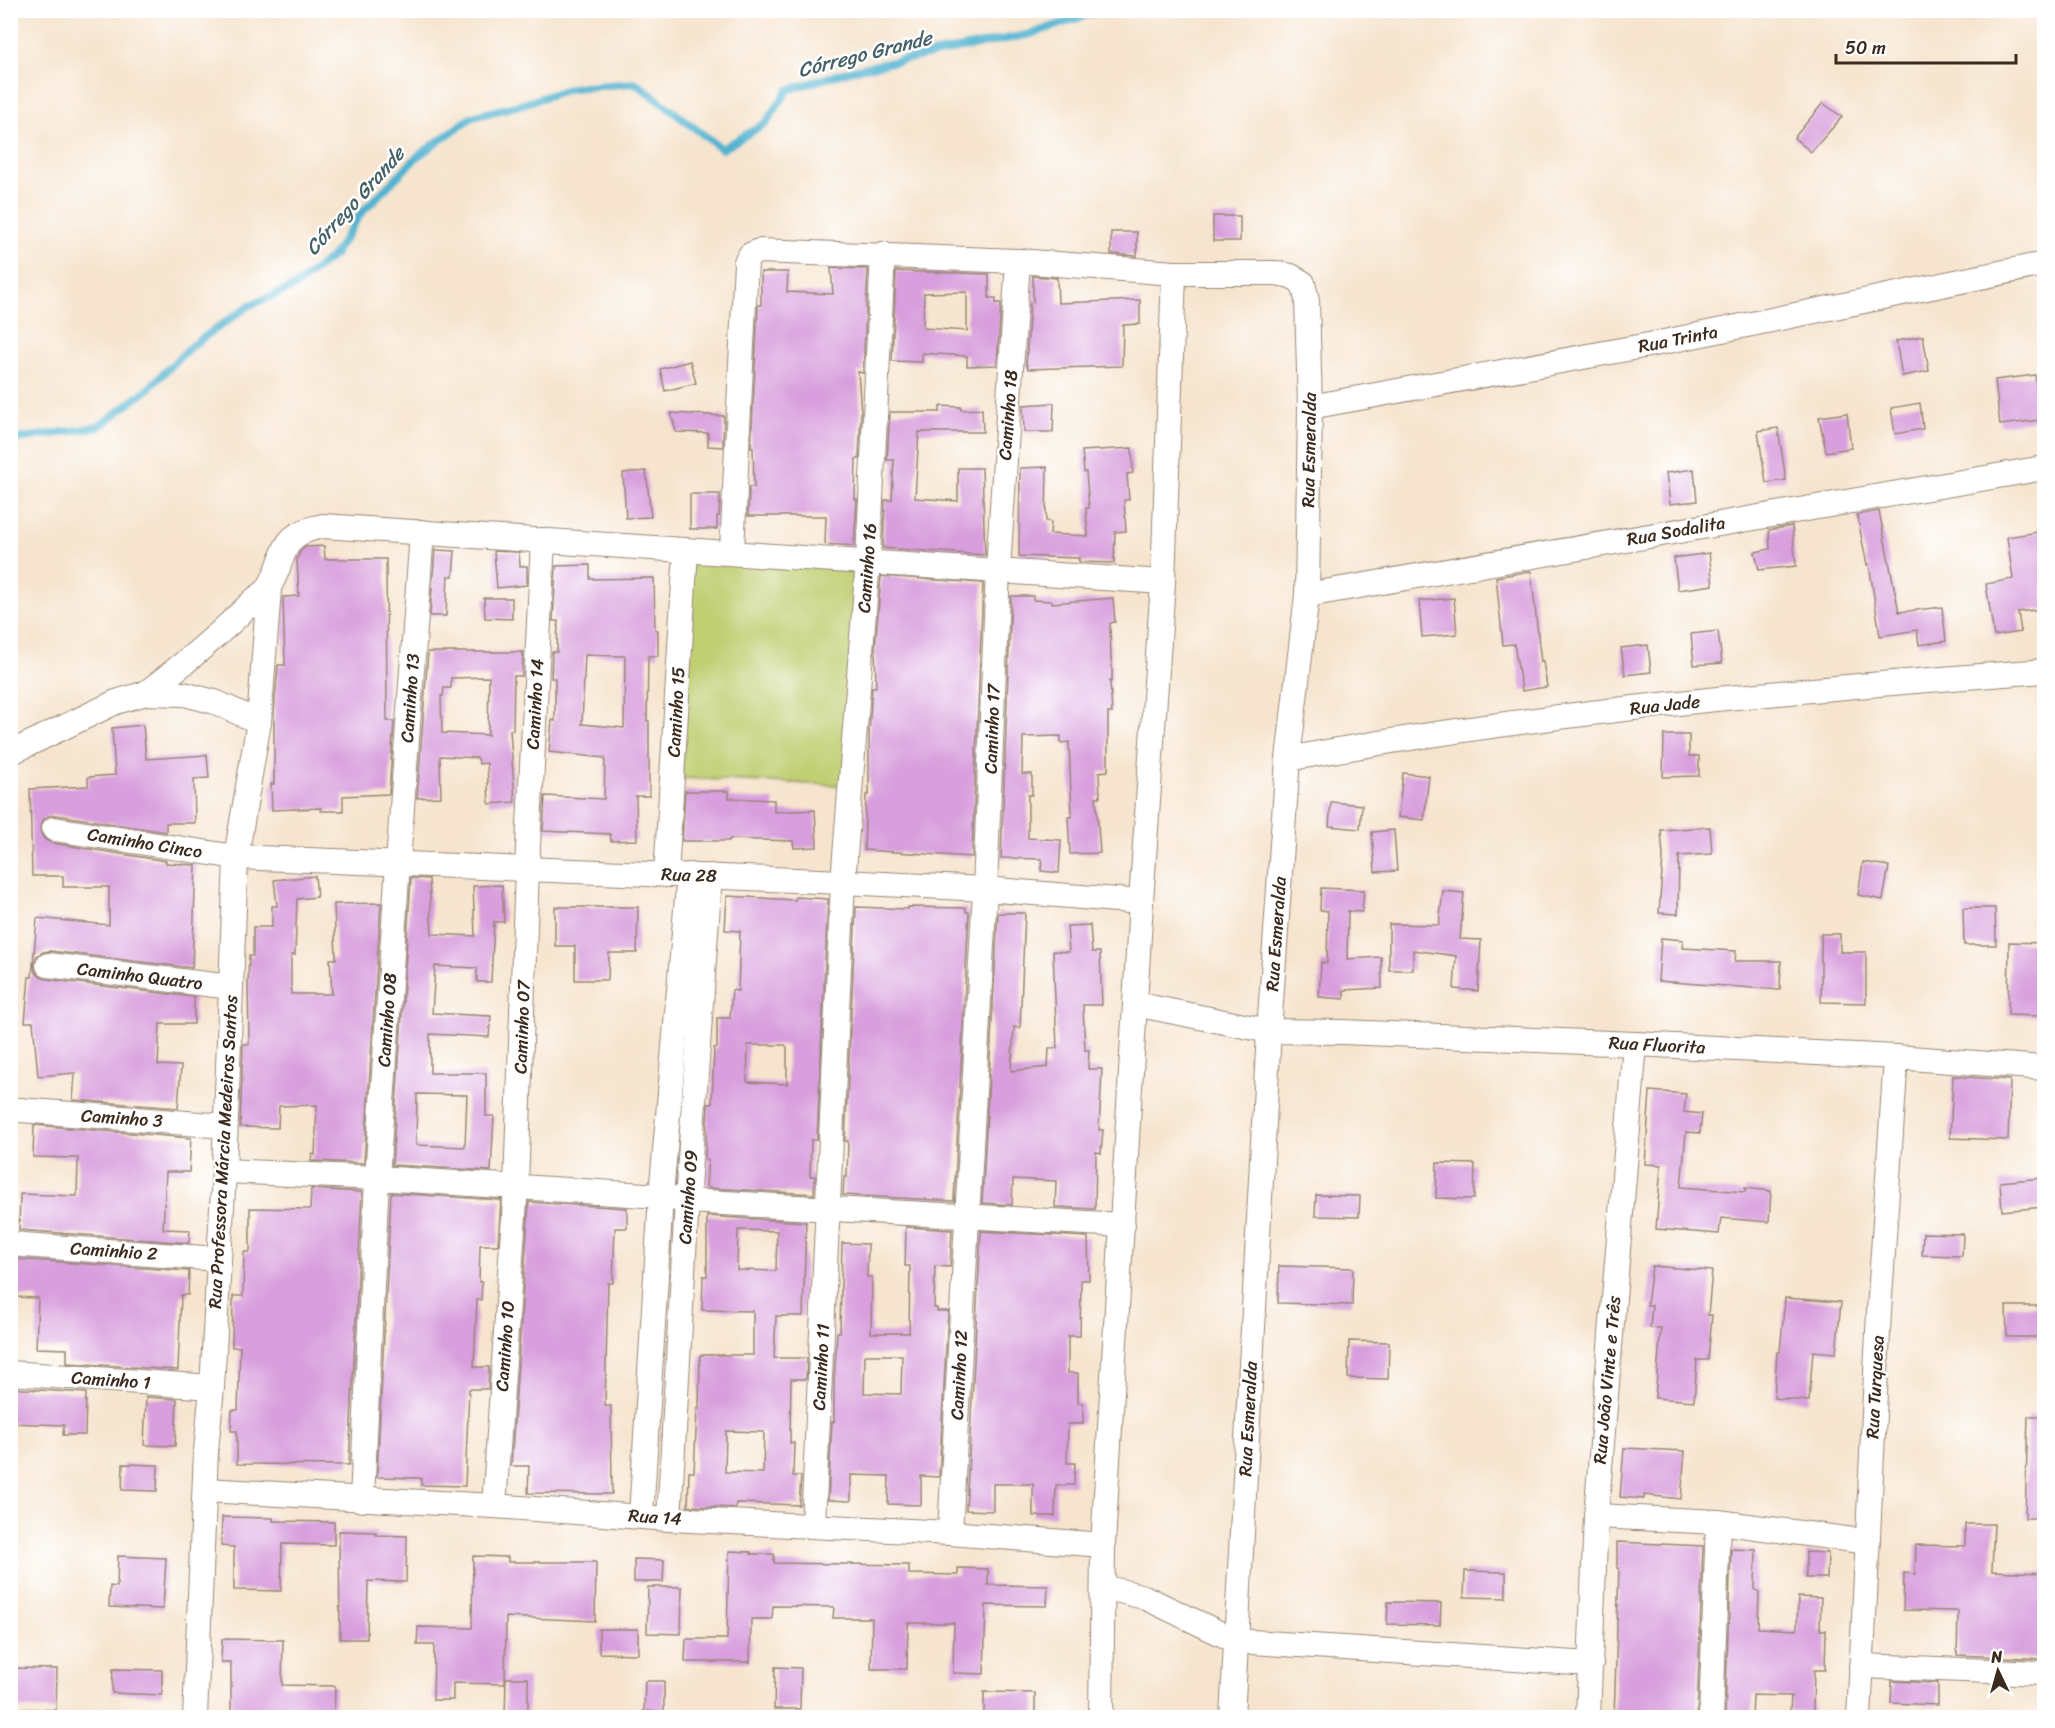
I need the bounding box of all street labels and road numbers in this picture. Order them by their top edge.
street label: Rua Trinta [1635,316,1721,362]
street label: Caminho 18 [989,369,1027,461]
street label: Rua Esmeralda [1292,391,1326,508]
street label: Rua Sodalita [1624,507,1728,555]
street label: Caminho 16 [848,522,886,614]
street label: Caminho 13 [391,652,429,744]
street label: Caminho 14 [517,658,553,750]
street label: Caminho 15 [658,666,694,758]
street label: Caminho 17 [974,682,1010,774]
street label: Rua Jade [1628,685,1702,725]
street label: Caminho Cinco [85,818,205,868]
street label: Rua 28 [661,858,717,892]
street label: Rua Esmeralda [1256,875,1296,993]
street label: Caminho Quatro [75,952,205,1000]
street label: Caminho 08 [368,972,406,1068]
street label: Caminho 07 [504,978,540,1074]
street label: Rua Professora Márcia Medeiros Santos [199,994,247,1310]
street label: Rua Fluorita [1608,1026,1706,1064]
street label: Caminho 3 [80,1099,164,1137]
street label: Caminho 09 [669,1149,707,1245]
street label: Caminhio 2 [69,1232,159,1270]
street label: Rua João Vinte e Três [1584,1294,1630,1466]
street label: Caminho 10 [486,1300,524,1392]
street label: Caminho 11 [803,1322,839,1411]
street label: Caminho 12 [941,1329,977,1421]
street label: Rua Turquesa [1856,1335,1894,1439]
street label: Rua Esmeralda [1229,1360,1267,1477]
street label: Caminho 1 [70,1361,152,1399]
street label: Rua 14 [627,1499,683,1535]

